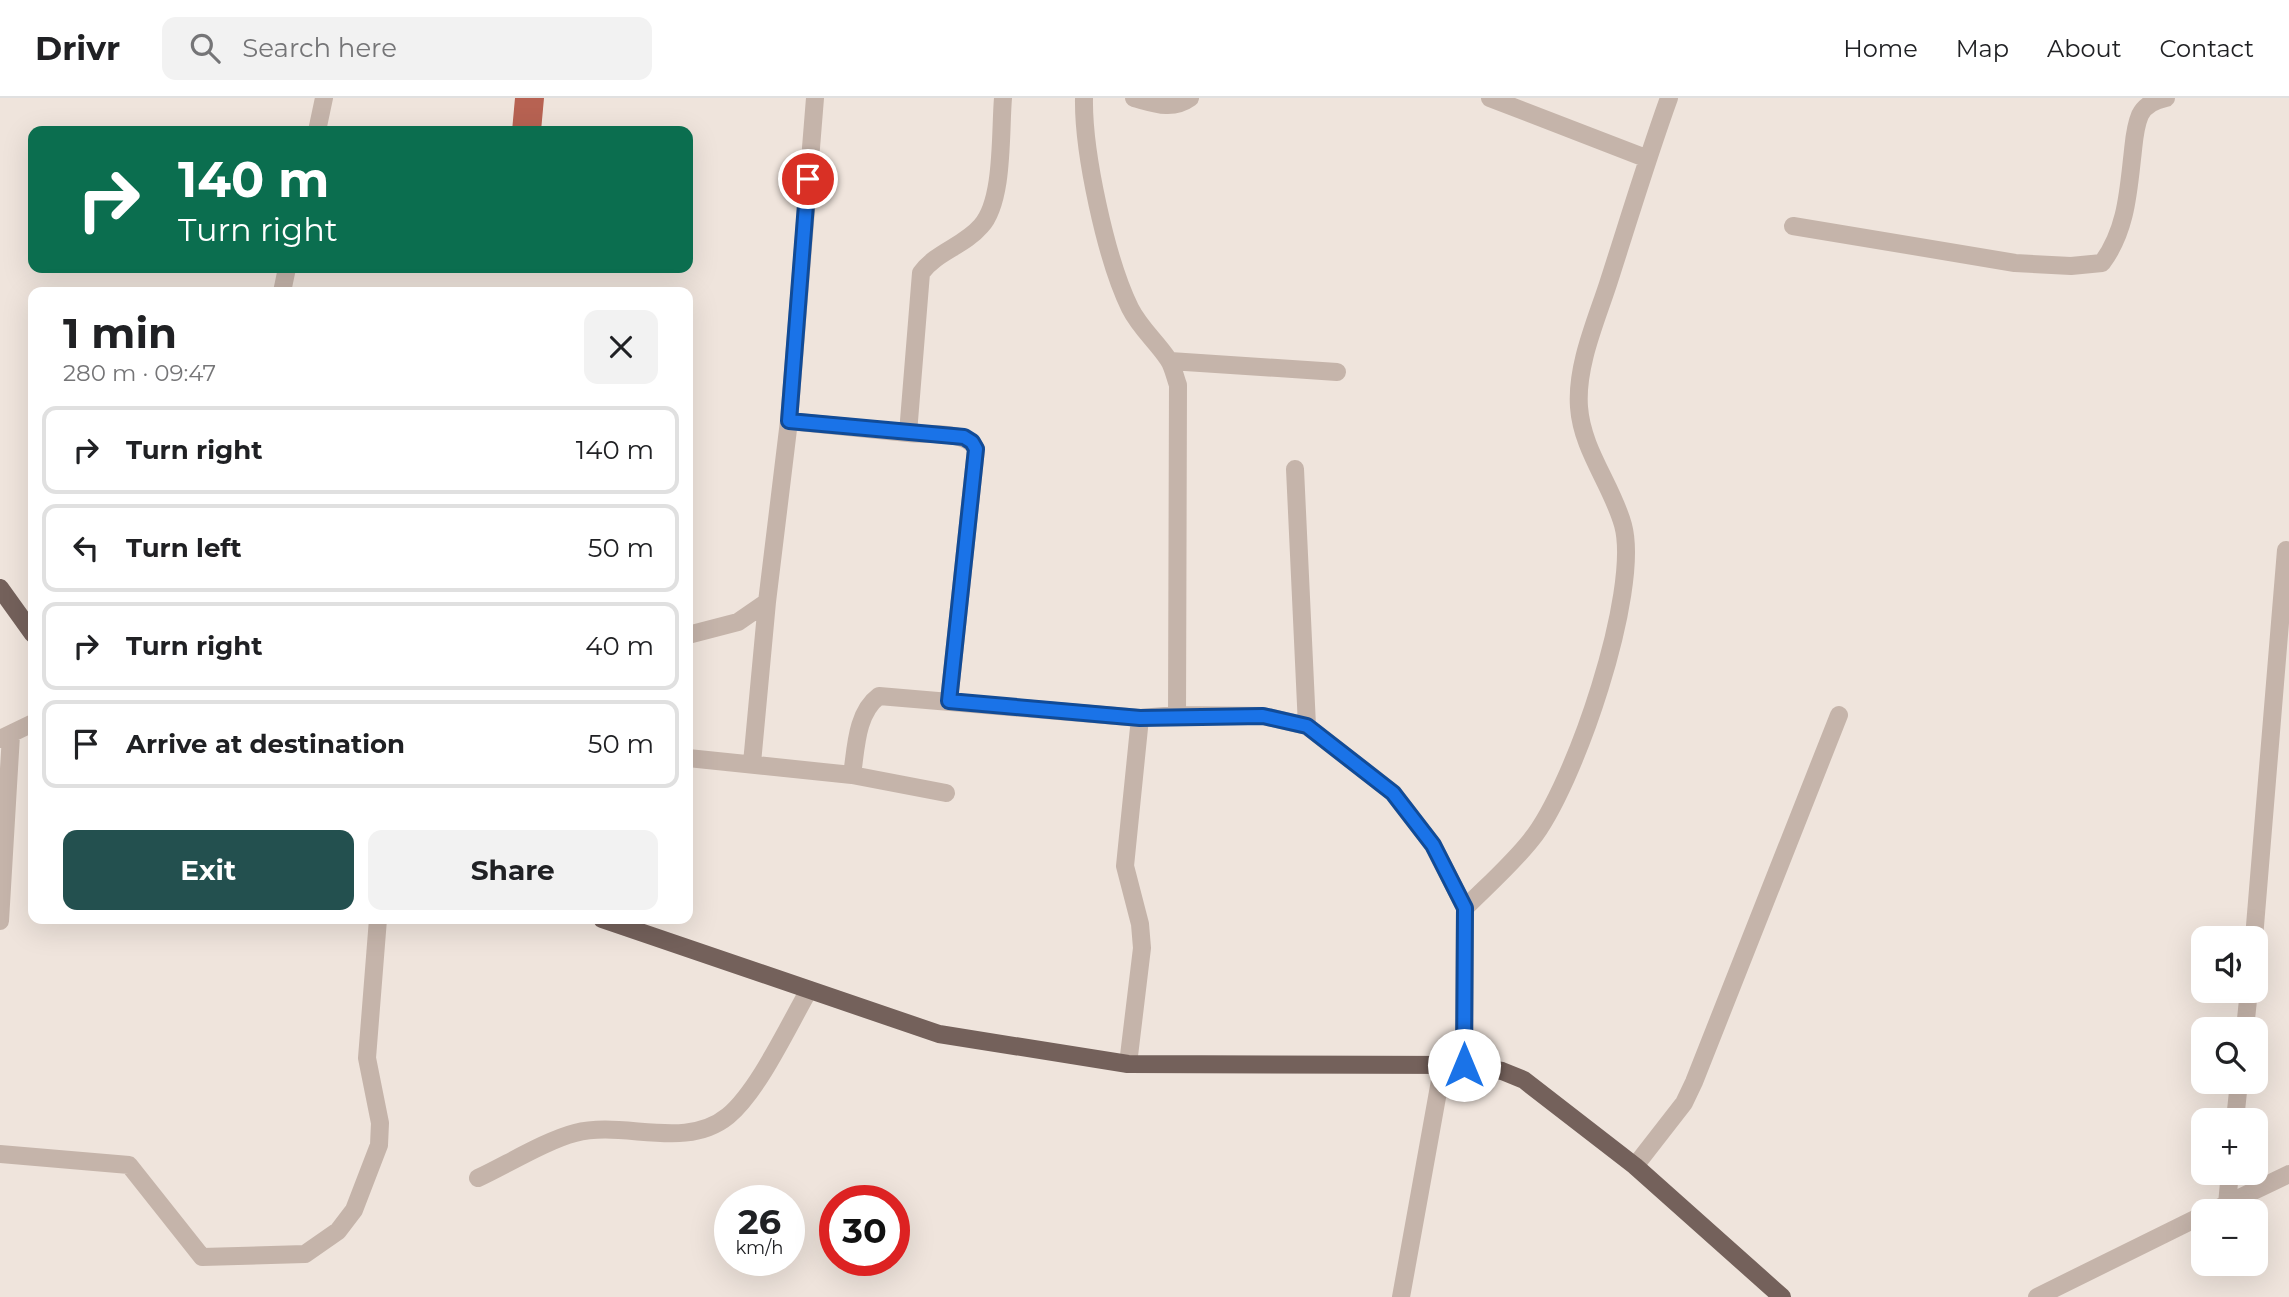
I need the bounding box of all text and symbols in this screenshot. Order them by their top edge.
search box [162,17,652,80]
text: Drivr [35,28,120,68]
icon: search [186,29,224,67]
text: Search here [242,32,397,64]
text: Home [1843,34,1918,63]
text: Map [1956,34,2009,63]
text: About [2047,34,2121,63]
text: Contact [2159,34,2254,63]
pin [778,149,838,209]
text: 140 m [178,150,330,209]
icon: right [63,154,154,245]
icon: arrive [789,160,827,198]
text: Turn right [178,210,338,249]
text: 1 min [63,307,177,359]
button: close [584,310,658,384]
text: 280 m · 09:47 [63,359,216,387]
icon: right [67,431,105,469]
text: Turn right [126,434,262,466]
text: 140 m [576,434,654,466]
icon: left [67,529,105,567]
text: Turn left [126,532,242,564]
text: 50 m [588,532,654,564]
icon: right [67,627,105,665]
text: Turn right [126,630,262,662]
text: 40 m [585,630,654,662]
icon: arrive [67,725,105,763]
text: Arrive at destination [126,728,405,760]
text: 50 m [588,728,654,760]
button: Exit [63,830,354,910]
button: Share [368,830,658,910]
map controls [2191,926,2268,1276]
button: sound [2191,926,2268,1003]
button: search [2191,1017,2268,1094]
position arrow [1427,1028,1501,1102]
button: + [2191,1108,2268,1185]
speed limit sign: 30 [819,1185,910,1276]
button: − [2191,1199,2268,1276]
text: 26 [738,1200,781,1243]
text: km/h [735,1237,784,1259]

